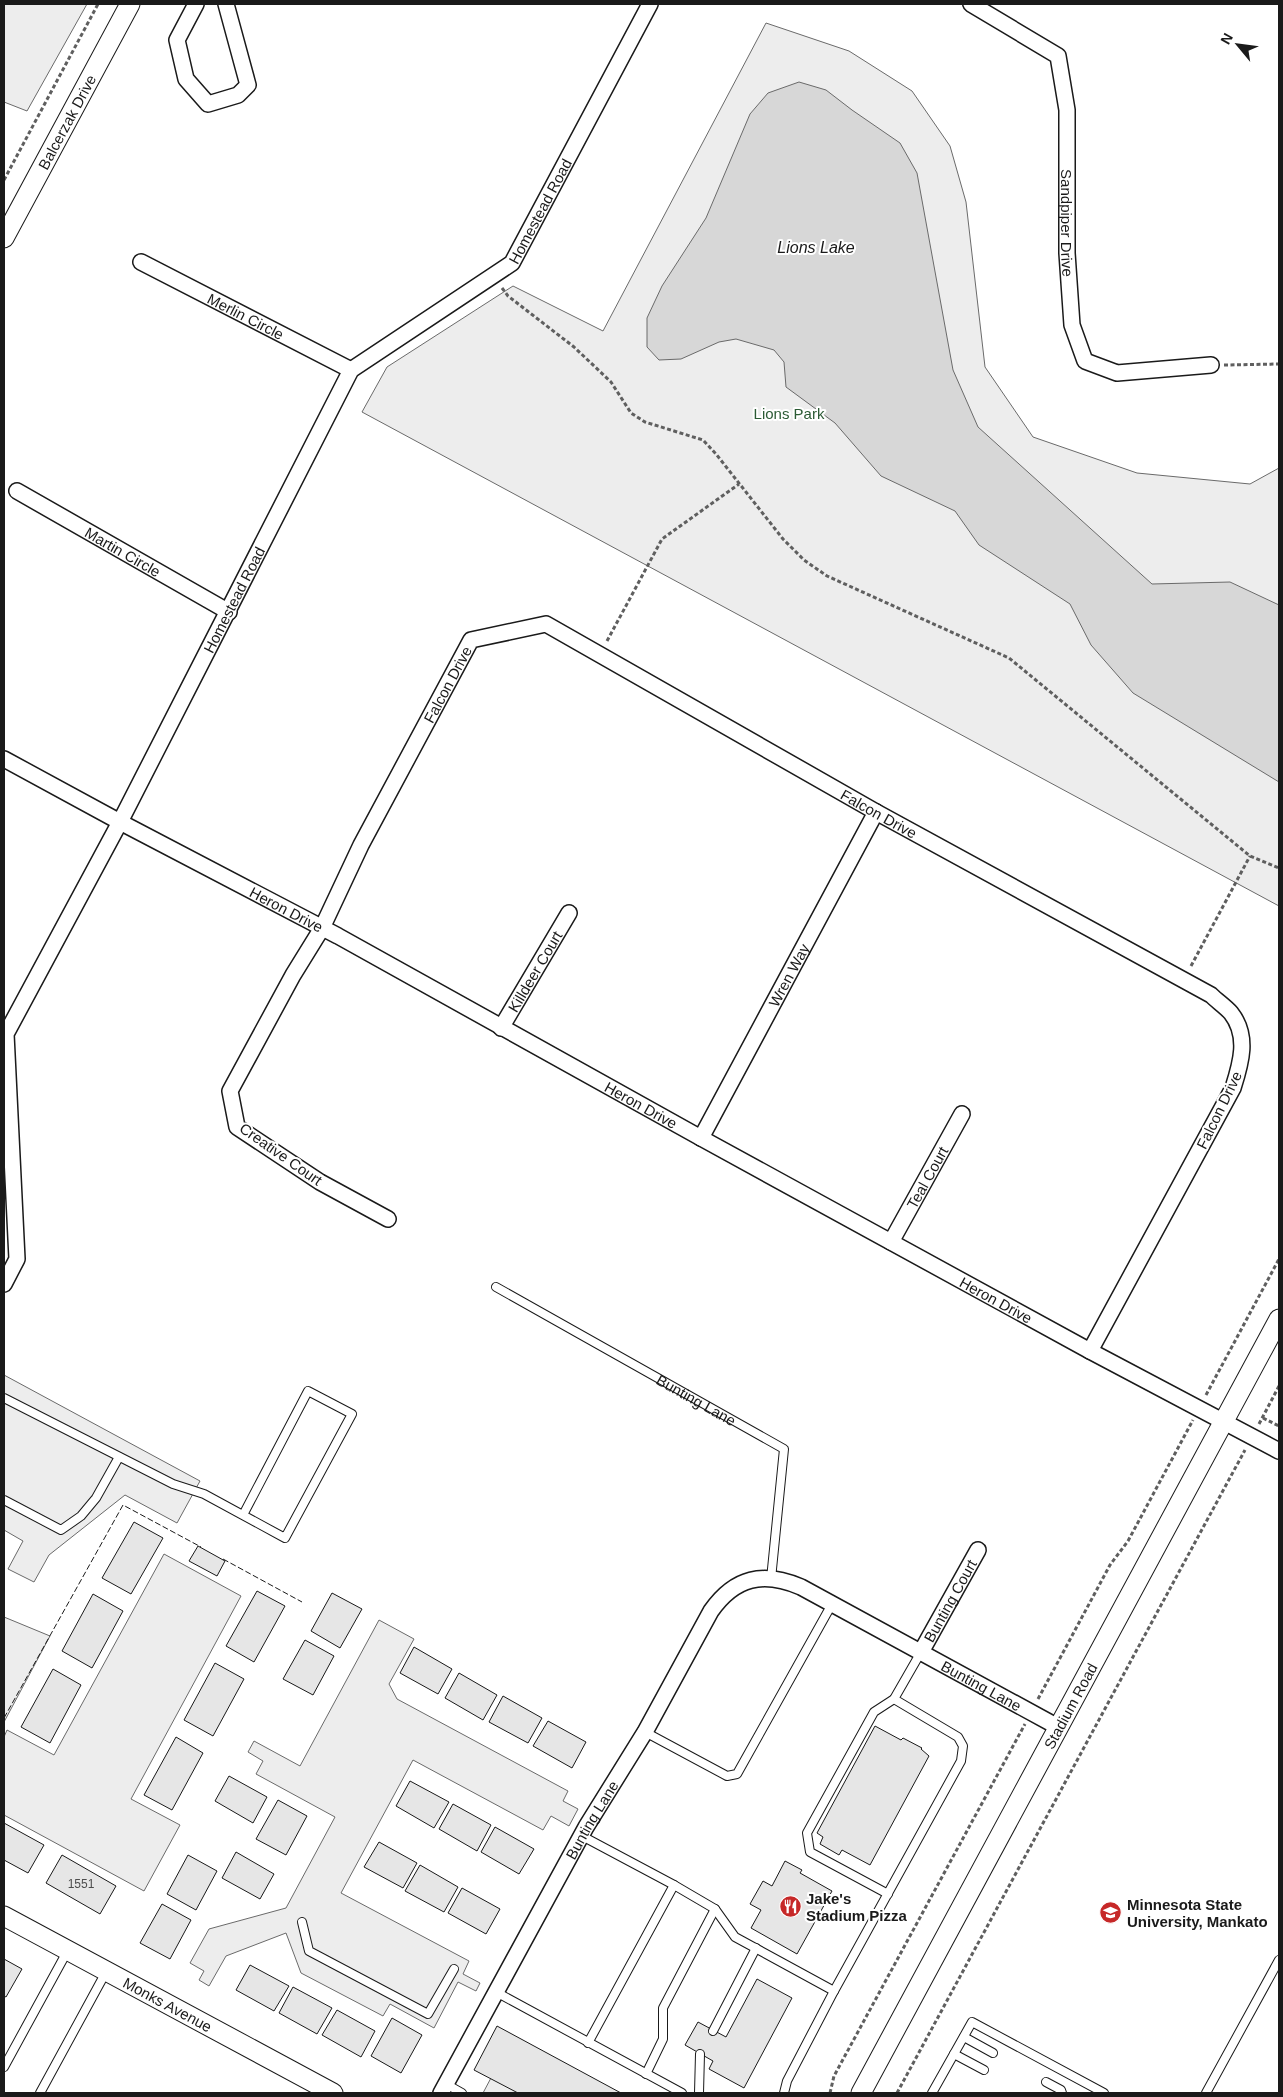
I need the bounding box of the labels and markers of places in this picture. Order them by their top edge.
place label: Jake's Stadium Pizza [806,1890,908,1924]
restaurant icon: Jake's Stadium Pizza [778,1895,802,1919]
place label: Minnesota State University, Mankato [1127,1896,1268,1930]
school or university icon: Minnesota State University, Mankato [1099,1901,1123,1925]

